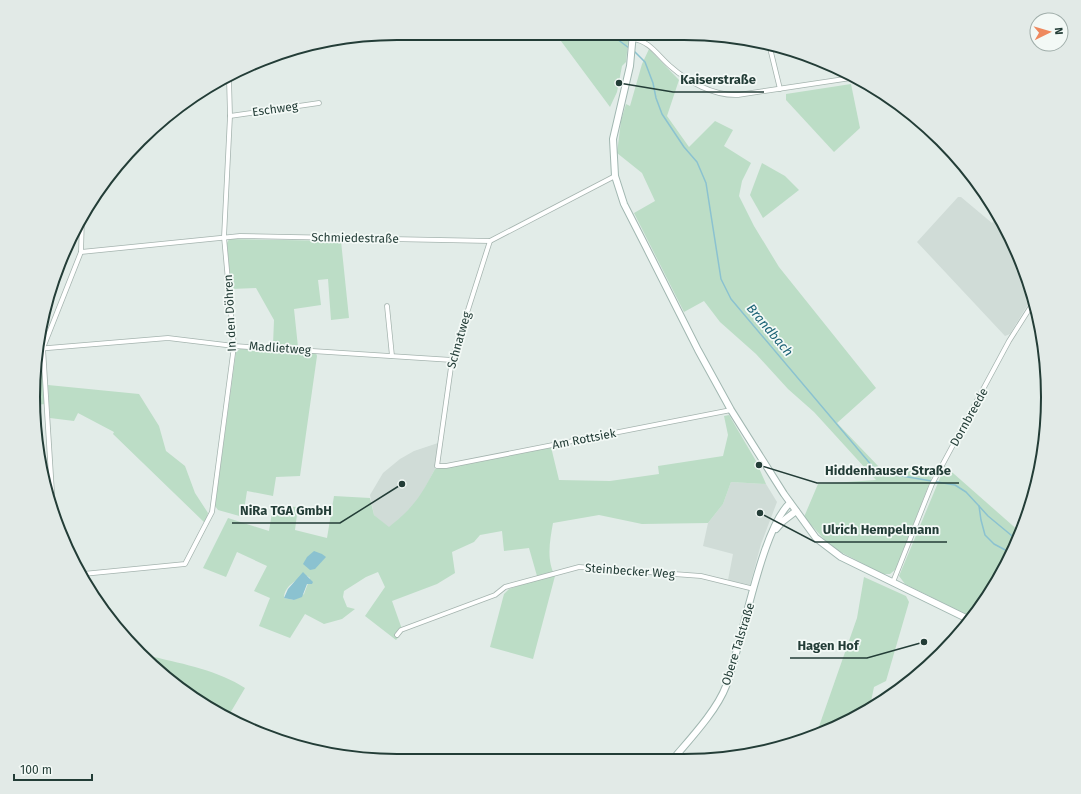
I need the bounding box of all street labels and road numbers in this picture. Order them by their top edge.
street label: Eschweg [251,99,300,119]
street label: Schmiedestraße [311,230,399,246]
street label: In den Döhren [221,274,239,352]
street label: Schnatweg [444,309,474,370]
street label: Madlietweg [248,339,312,357]
street label: Dornbreede [947,385,991,449]
street label: Am Rottsiek [551,426,618,452]
street label: Steinbecker Weg [585,561,676,581]
street label: Obere Talstraße [719,601,757,687]

